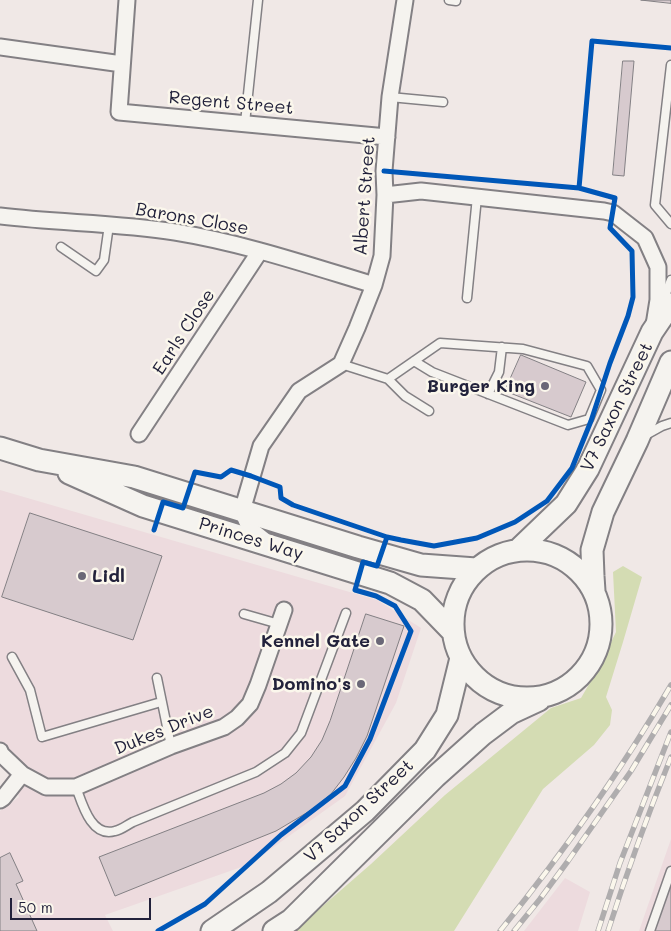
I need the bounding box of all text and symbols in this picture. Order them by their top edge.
street label: Regent Street [168,87,294,119]
street label: Albert Street [350,136,380,256]
street label: Barons Close [134,198,250,240]
street label: Earls Close [148,285,220,379]
street label: V7 Saxon Street [576,339,658,475]
place label: Burger King [427,375,535,397]
marker: Burger King [539,380,551,392]
street label: Princes Way [196,513,306,565]
place label: Lidl [92,565,125,587]
marker: Lidl [76,570,88,582]
place label: Kennel Gate [261,630,370,652]
marker: Kennel Gate [374,635,386,647]
place label: Domino's [272,673,351,695]
marker: Domino's [355,678,367,690]
street label: Dukes Drive [111,700,217,760]
street label: V7 Saxon Street [300,755,418,867]
scale bar [12,888,154,920]
text: 50 m [18,897,53,917]

